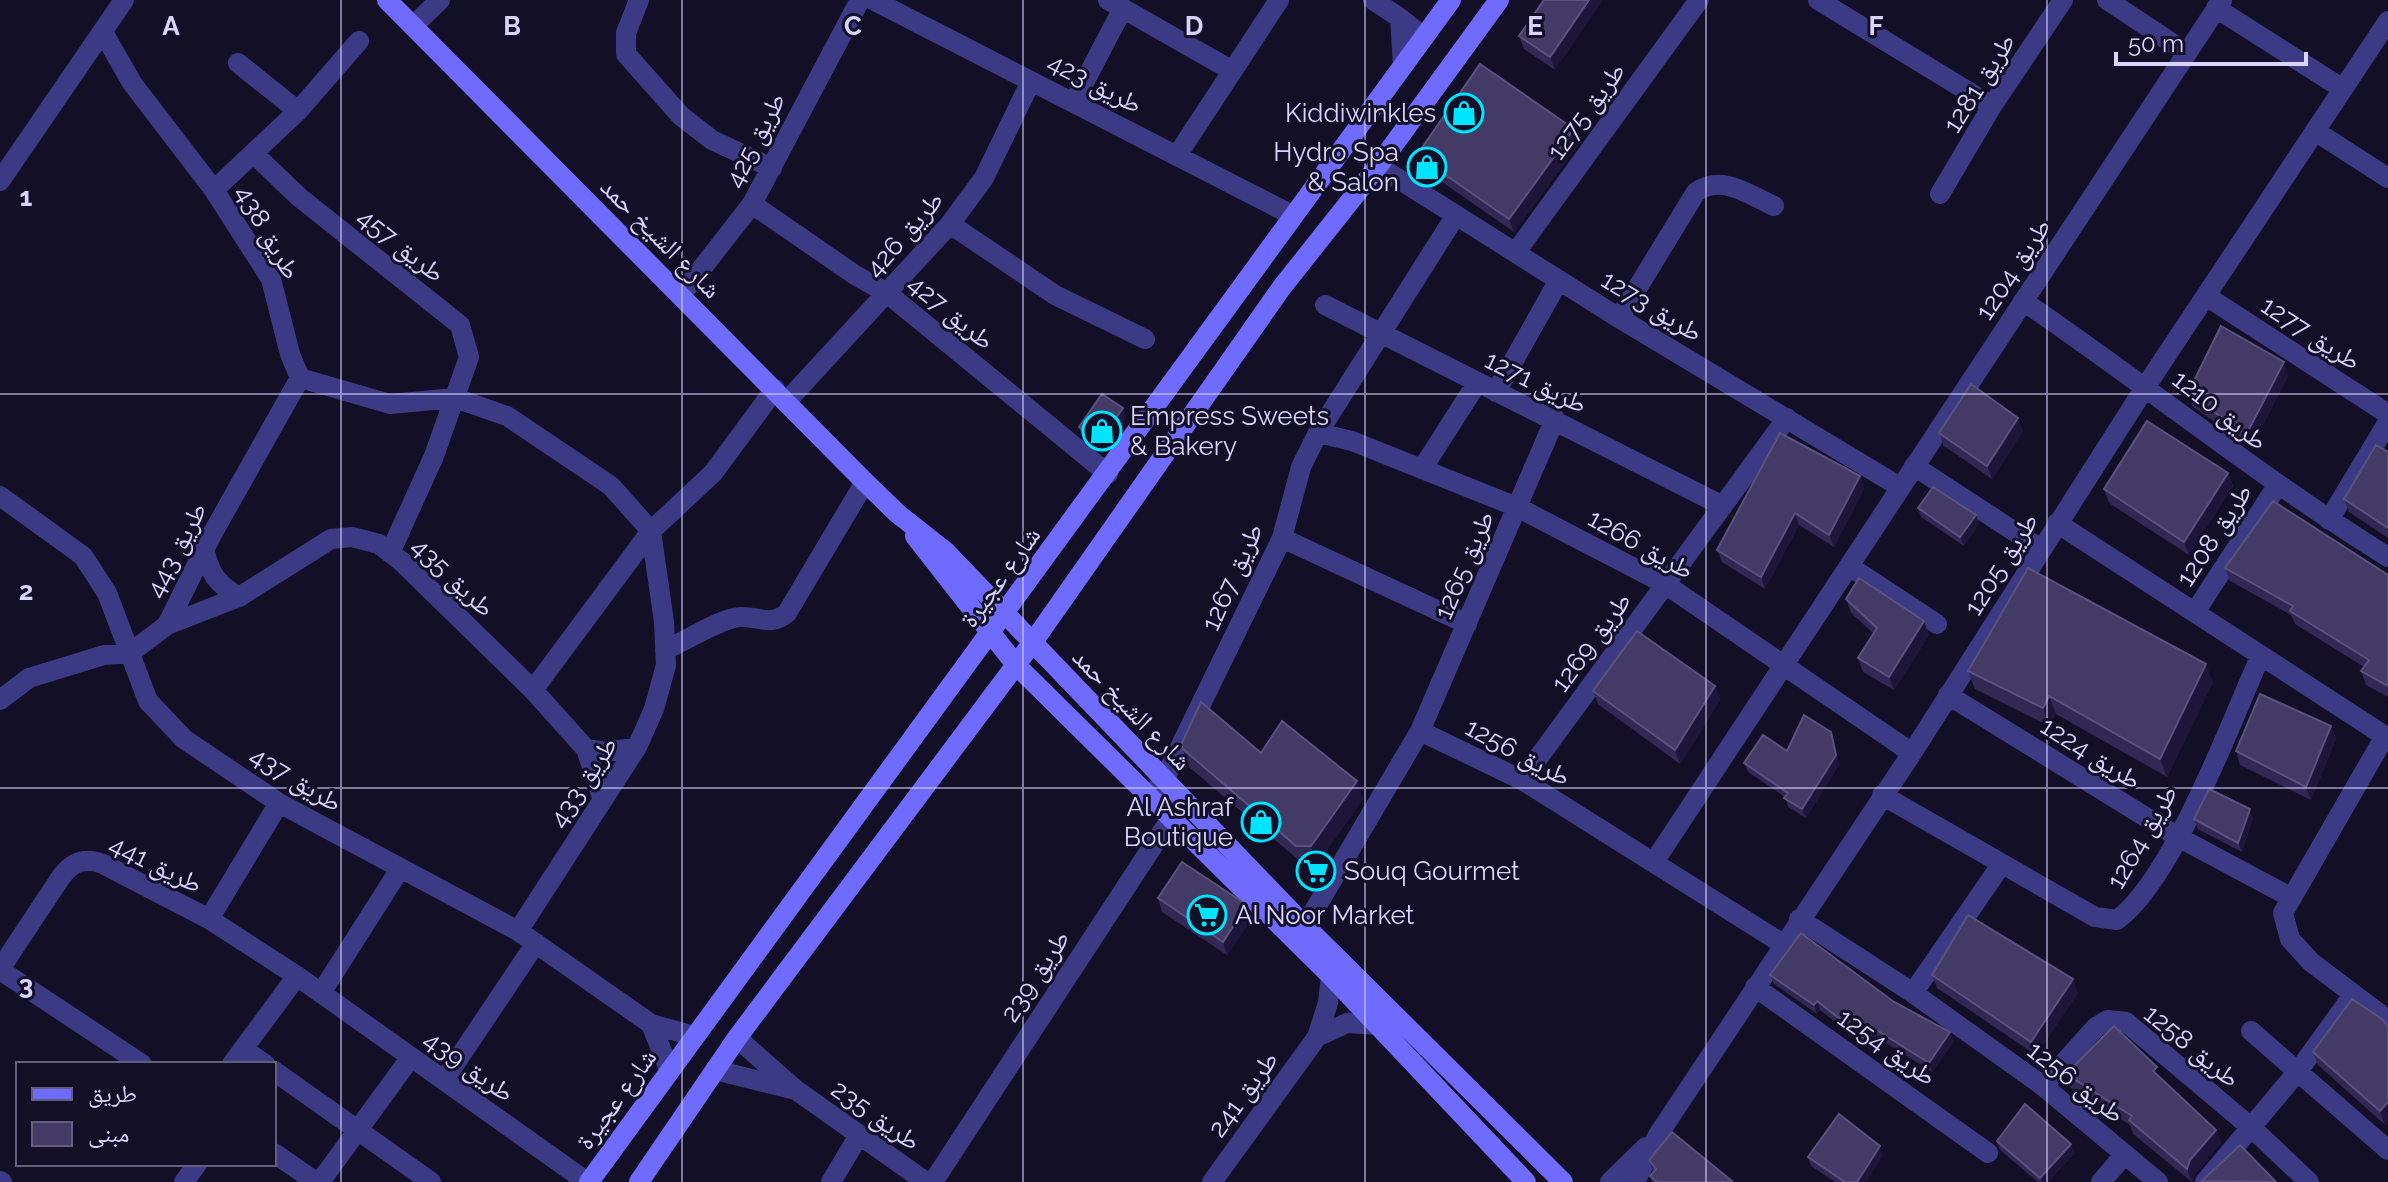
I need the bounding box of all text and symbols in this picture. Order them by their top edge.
text: A [162,11,180,41]
text: B [503,11,521,41]
text: C [844,11,862,41]
text: D [1185,11,1203,41]
text: E [1527,11,1543,41]
text: F [1869,11,1884,41]
scale bar [2116,16,2306,66]
street label: طريق 1281 [1937,28,2022,139]
text: 50 m [2128,29,2184,58]
street label: طريق 423 [1042,47,1147,120]
street label: طريق 1275 [1541,57,1632,166]
street label: طريق 425 [719,88,792,193]
shop icon: Kiddiwinkles [1443,92,1485,134]
place label: Kiddiwinkles [1285,98,1436,128]
place label: Hydro Spa & Salon [1273,137,1399,197]
shop icon: Hydro Spa & Salon [1406,146,1448,188]
street label: شارع الشيخ حمد [593,172,727,306]
street label: طريق 438 [228,180,307,285]
text: 1 [20,182,33,212]
street label: طريق 426 [859,185,950,283]
street label: طريق 457 [351,202,450,289]
street label: طريق 1204 [1969,213,2058,326]
street label: طريق 1273 [1596,264,1708,349]
street label: طريق 427 [901,268,1000,356]
street label: طريق 1277 [2255,290,2366,377]
street label: طريق 1271 [1480,344,1592,420]
street label: طريق 1210 [2166,364,2273,457]
place label: Empress Sweets & Bakery [1130,401,1329,461]
shop icon: Empress Sweets & Bakery [1081,410,1123,452]
street label: طريق 1208 [2170,478,2259,592]
street label: طريق 443 [139,498,213,603]
street label: طريق 1266 [1583,503,1699,586]
street label: طريق 1265 [1428,506,1501,624]
street label: طريق 1205 [1958,507,2045,621]
street label: طريق 1267 [1195,519,1270,636]
street label: شارع عجيرة [953,521,1047,634]
street label: طريق 435 [405,531,501,624]
text: 2 [19,576,33,606]
street label: طريق 1269 [1545,586,1638,698]
street label: شارع الشيخ حمد [1065,642,1198,778]
street label: طريق 1224 [2035,711,2147,796]
street label: طريق 1256 [1460,712,1576,793]
street label: طريق 433 [543,731,624,833]
street label: طريق 437 [244,740,347,819]
street label: طريق 1264 [2100,780,2184,895]
place label: Al Ashraf Boutique [1124,792,1234,852]
shop icon: Al Ashraf Boutique [1240,801,1282,843]
street label: طريق 441 [104,829,207,900]
supermarket icon: Souq Gourmet [1295,850,1337,892]
place label: Souq Gourmet [1344,856,1520,886]
supermarket icon: Al Noor Market [1186,894,1228,936]
place label: Al Noor Market [1235,900,1415,930]
street label: طريق 239 [994,925,1076,1028]
text: 3 [19,970,33,1000]
street label: طريق 1258 [2138,998,2246,1094]
street label: طريق 1254 [1832,1002,1942,1093]
street label: طريق 439 [418,1024,520,1109]
street label: طريق 1256 [2021,1035,2130,1130]
street label: شارع عجيرة [569,1043,663,1156]
street label: طريق 241 [1202,1045,1285,1143]
legend [16,1062,276,1166]
street label: طريق 235 [825,1074,926,1157]
text: طريق [88,1079,137,1108]
text: مبنى [88,1119,129,1148]

